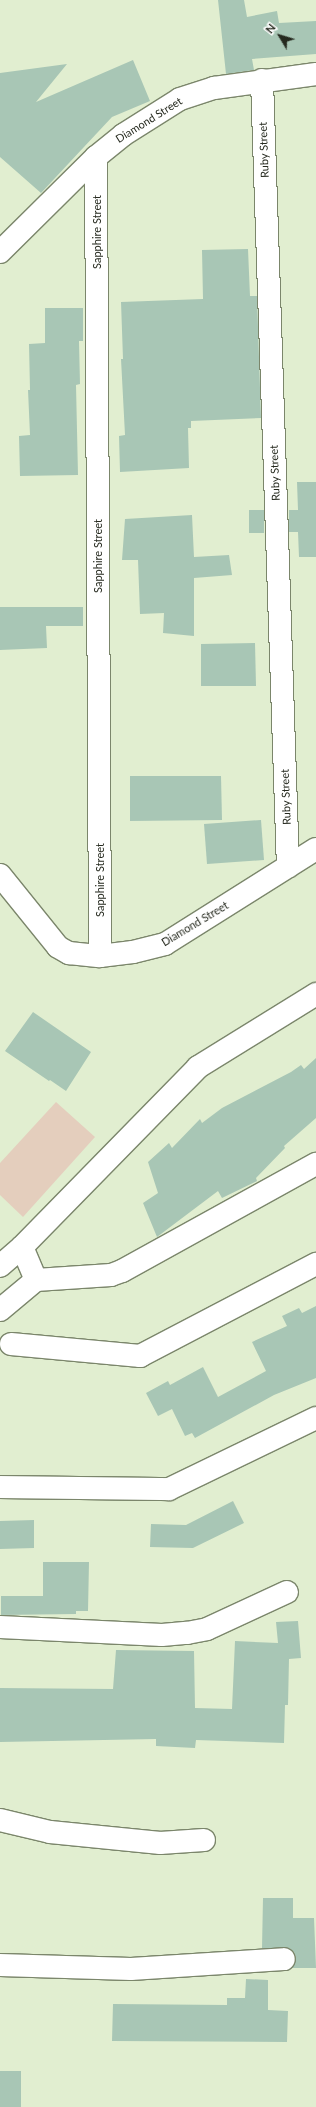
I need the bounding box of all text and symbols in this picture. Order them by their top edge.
north arrow [260,16,300,56]
text: N [262,21,278,36]
street label: Diamond Street [113,94,185,146]
street label: Ruby Street [256,122,272,178]
street label: Sapphire Street [90,195,104,269]
street label: Ruby Street [267,445,283,501]
street label: Sapphire Street [91,519,105,593]
street label: Ruby Street [278,769,294,825]
street label: Sapphire Street [93,843,107,917]
street label: Diamond Street [159,899,231,949]

